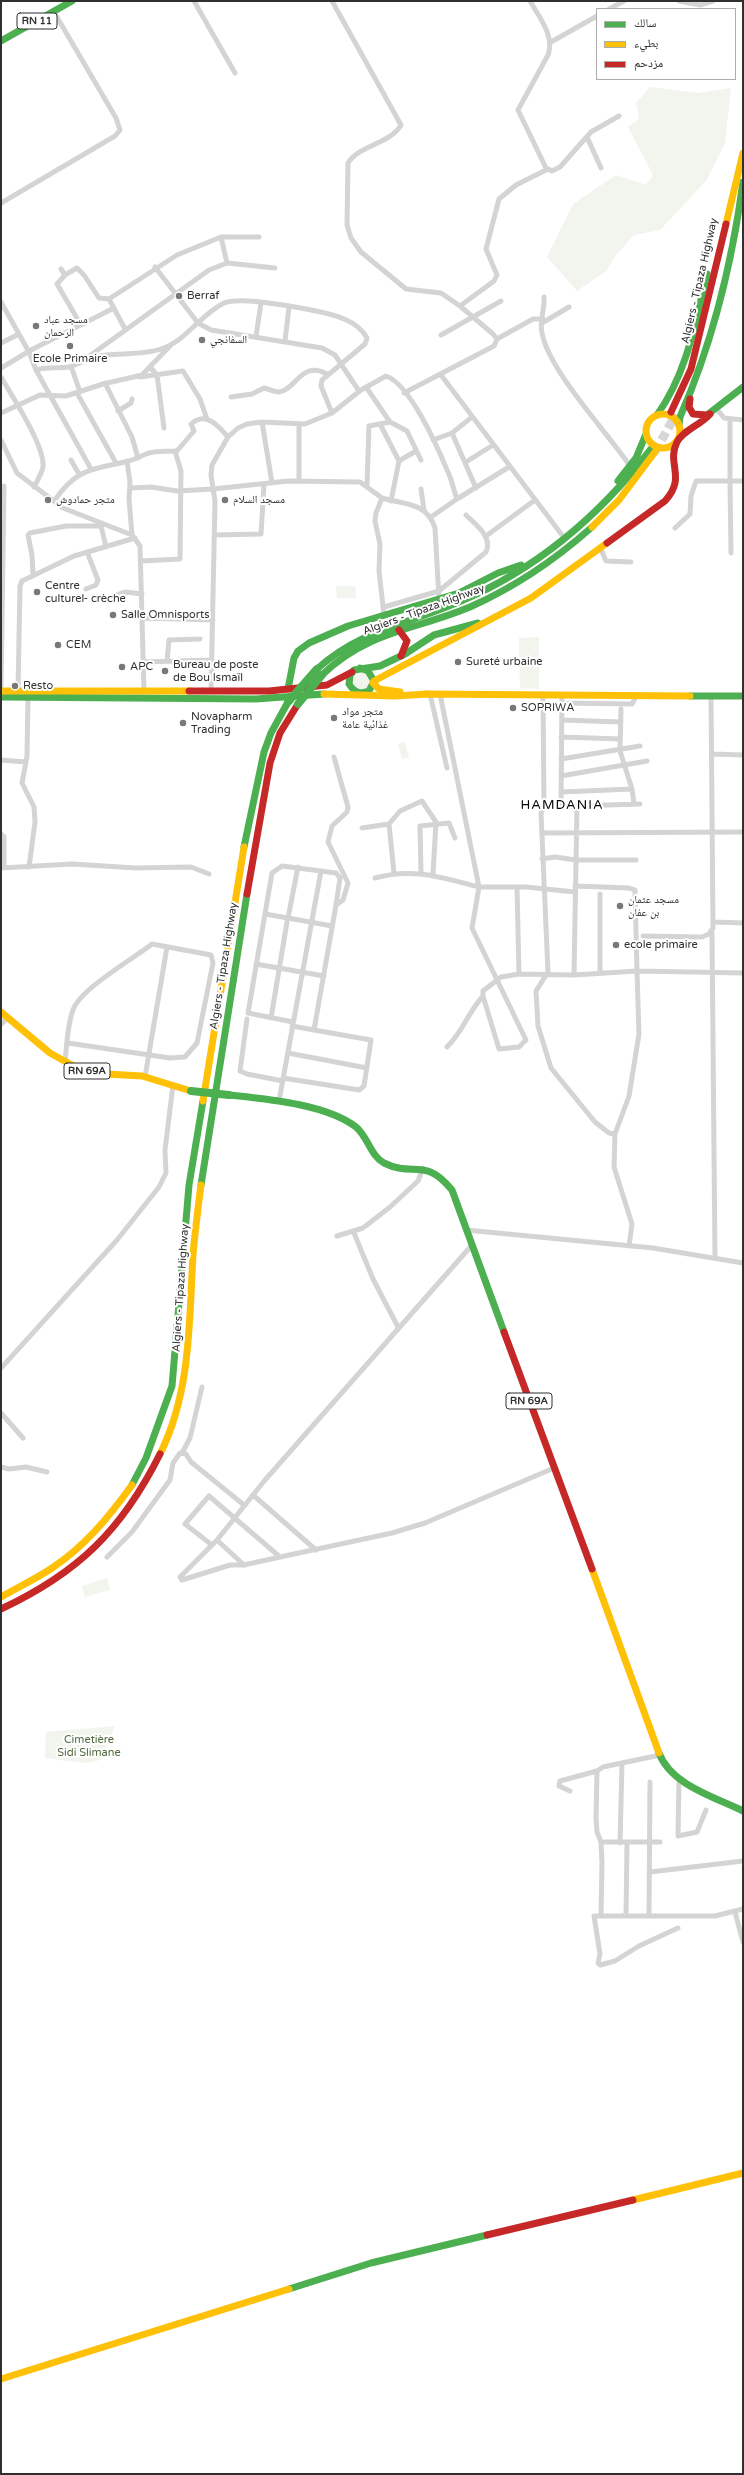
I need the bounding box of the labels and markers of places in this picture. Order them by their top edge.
place label: Berraf [187,289,219,303]
marker: Berraf [174,291,184,301]
place label: مسجد عباد الرحمان [44,313,88,339]
marker: مسجد عباد الرحمان [31,321,41,331]
place label: السفانجي [210,333,247,347]
marker: السفانجي [197,335,207,345]
marker: Ecole Primaire [65,341,75,351]
place label: Ecole Primaire [33,352,107,366]
place label: متجر حمادوش [56,493,115,507]
place label: مسجد السلام [233,493,285,507]
marker: متجر حمادوش [43,495,53,505]
marker: مسجد السلام [220,495,230,505]
place label: Centre culturel- crèche [45,579,126,605]
marker: Centre culturel- crèche [32,587,42,597]
place label: Salle Omnisports [121,608,209,622]
marker: Salle Omnisports [108,610,118,620]
place label: CEM [66,638,91,652]
marker: CEM [53,640,63,650]
place label: Sureté urbaine [466,655,543,669]
marker: Sureté urbaine [453,657,463,667]
place label: Bureau de poste de Bou Ismaïl [173,658,258,684]
place label: APC [130,660,153,674]
marker: APC [117,662,127,672]
marker: Bureau de poste de Bou Ismaïl [160,666,170,676]
place label: Resto [23,679,53,693]
marker: Resto [10,681,20,691]
place label: SOPRIWA [521,701,574,715]
marker: SOPRIWA [508,703,518,713]
place label: متجر مواد غذائية عامة [342,705,389,731]
place label: Novapharm Trading [191,710,252,736]
marker: متجر مواد غذائية عامة [329,713,339,723]
marker: Novapharm Trading [178,718,188,728]
place label: مسجد عثمان بن عفان [628,893,679,919]
marker: مسجد عثمان بن عفان [615,901,625,911]
place label: ecole primaire [624,938,698,952]
marker: ecole primaire [611,940,621,950]

